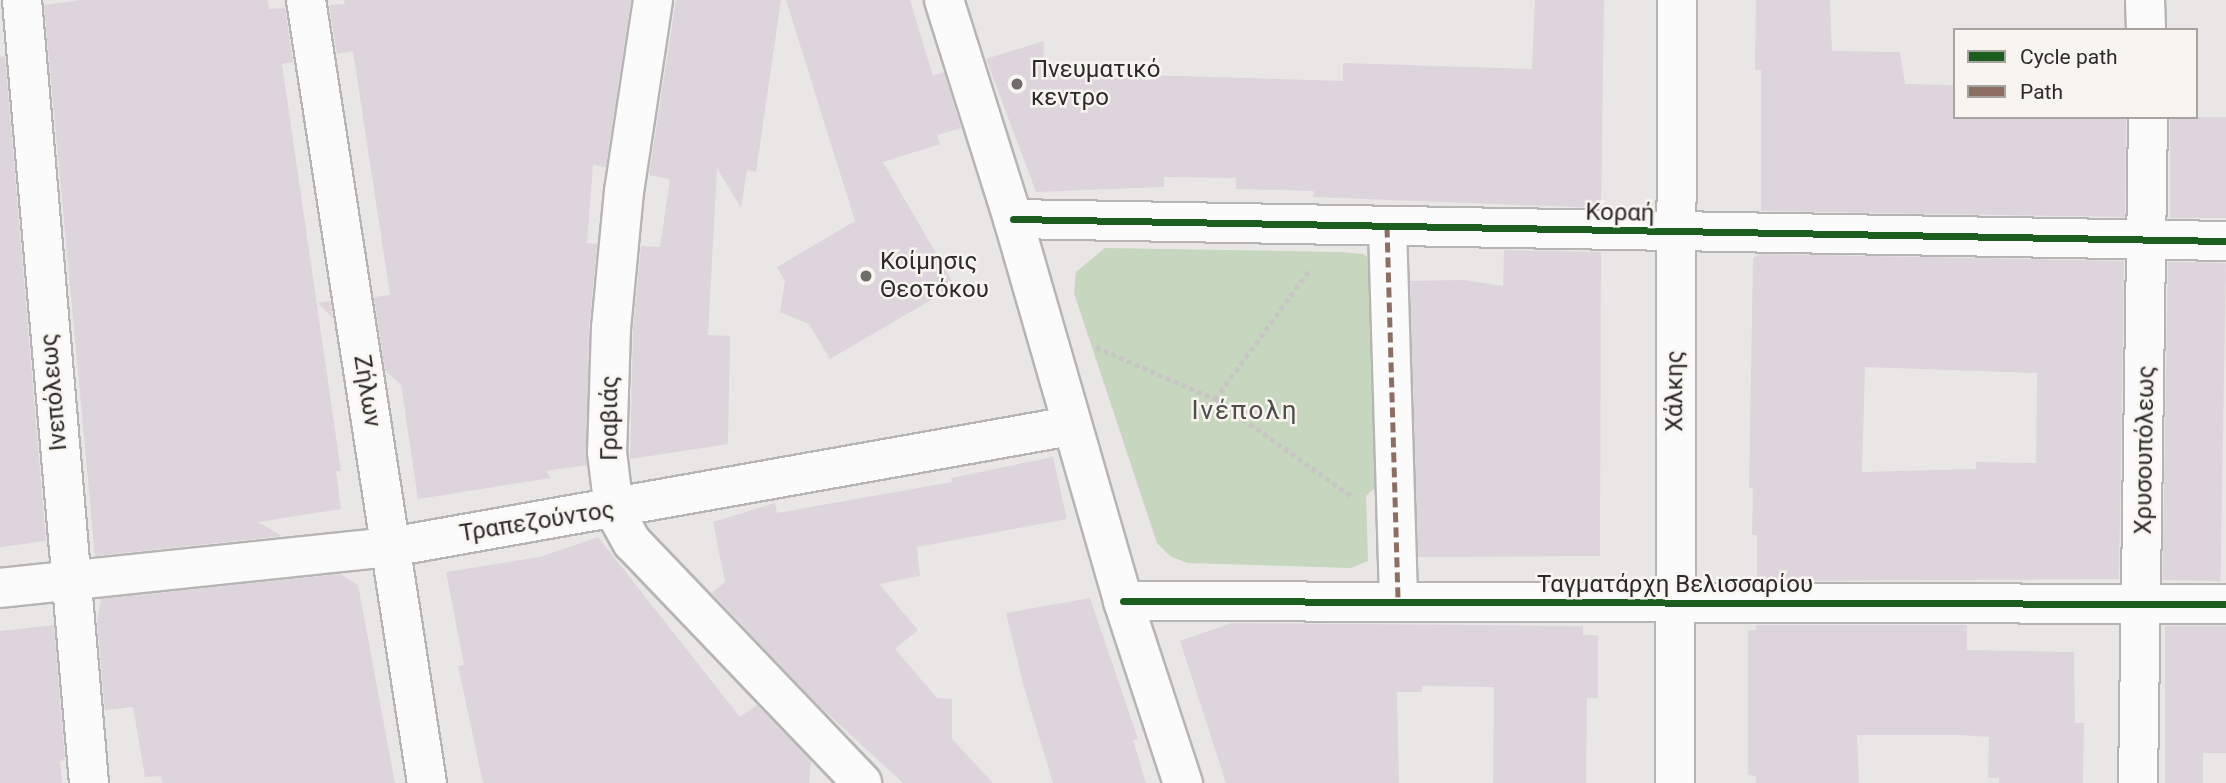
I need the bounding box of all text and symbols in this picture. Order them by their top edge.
legend [1953,28,2198,119]
text: Cycle path [2020,45,2118,69]
place label: Πνευματικό κεντρο [1031,56,1160,112]
marker: Πνευματικό κεντρο [1009,76,1025,92]
text: Path [2020,80,2063,104]
street label: Κοραή [1585,198,1655,228]
place label: Κοίμησις Θεοτόκου [880,248,989,304]
marker: Κοίμησις Θεοτόκου [858,268,874,284]
street label: Ινεπόλεως [35,332,73,452]
street label: Χάλκης [1661,350,1689,432]
street label: Ζήλων [347,353,387,429]
street label: Χρυσουπόλεως [2129,365,2161,535]
street label: Γραβιάς [596,375,624,461]
district label: Ινέπολη [1192,395,1298,427]
street label: Τραπεζούντος [458,496,616,548]
street label: Ταγματάρχη Βελισσαρίου [1537,571,1813,599]

